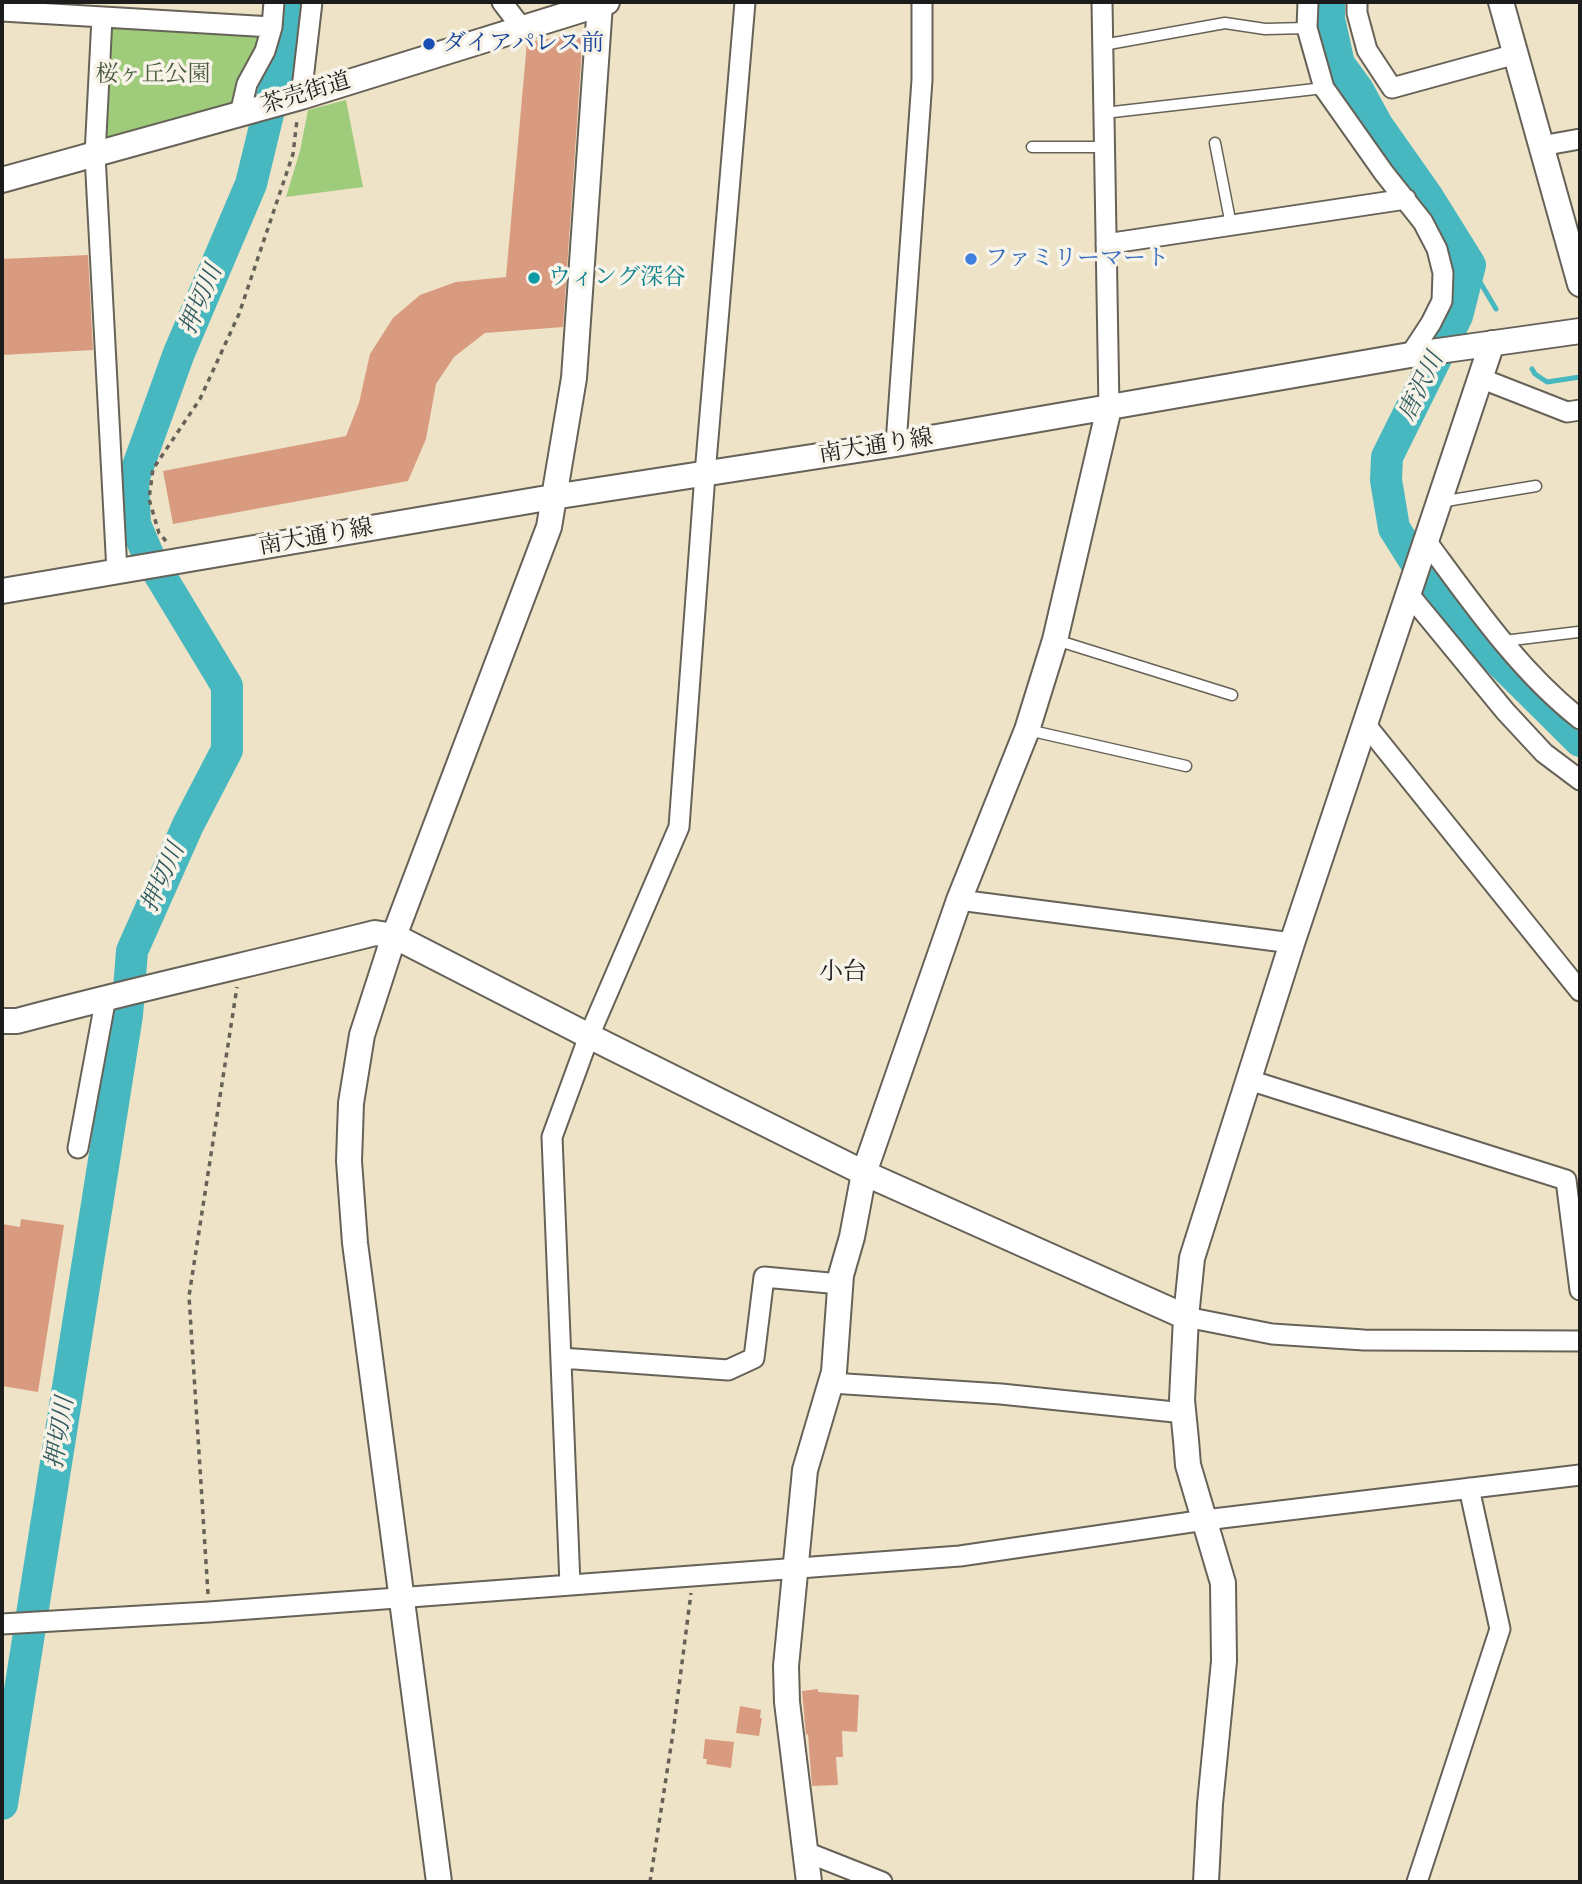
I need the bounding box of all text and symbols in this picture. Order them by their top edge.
place label: ダイアパレス前 [443,30,604,58]
marker: ダイアパレス前 [421,36,437,52]
park label: 桜ヶ丘公園 [96,61,210,89]
street label: 茶売街道 [258,67,354,121]
place label: ファミリーマート [985,245,1169,273]
marker: ファミリーマート [963,251,979,267]
water label: 押切川 [175,261,229,339]
place label: ウィング深谷 [548,264,686,292]
marker: ウィング深谷 [526,270,542,286]
water label: 唐沢川 [1393,348,1451,426]
street label: 南大通り線 [817,424,935,470]
street label: 南大通り線 [257,514,375,562]
water label: 押切川 [136,839,192,917]
district label: 小台 [819,959,867,987]
water label: 押切川 [41,1395,81,1471]

